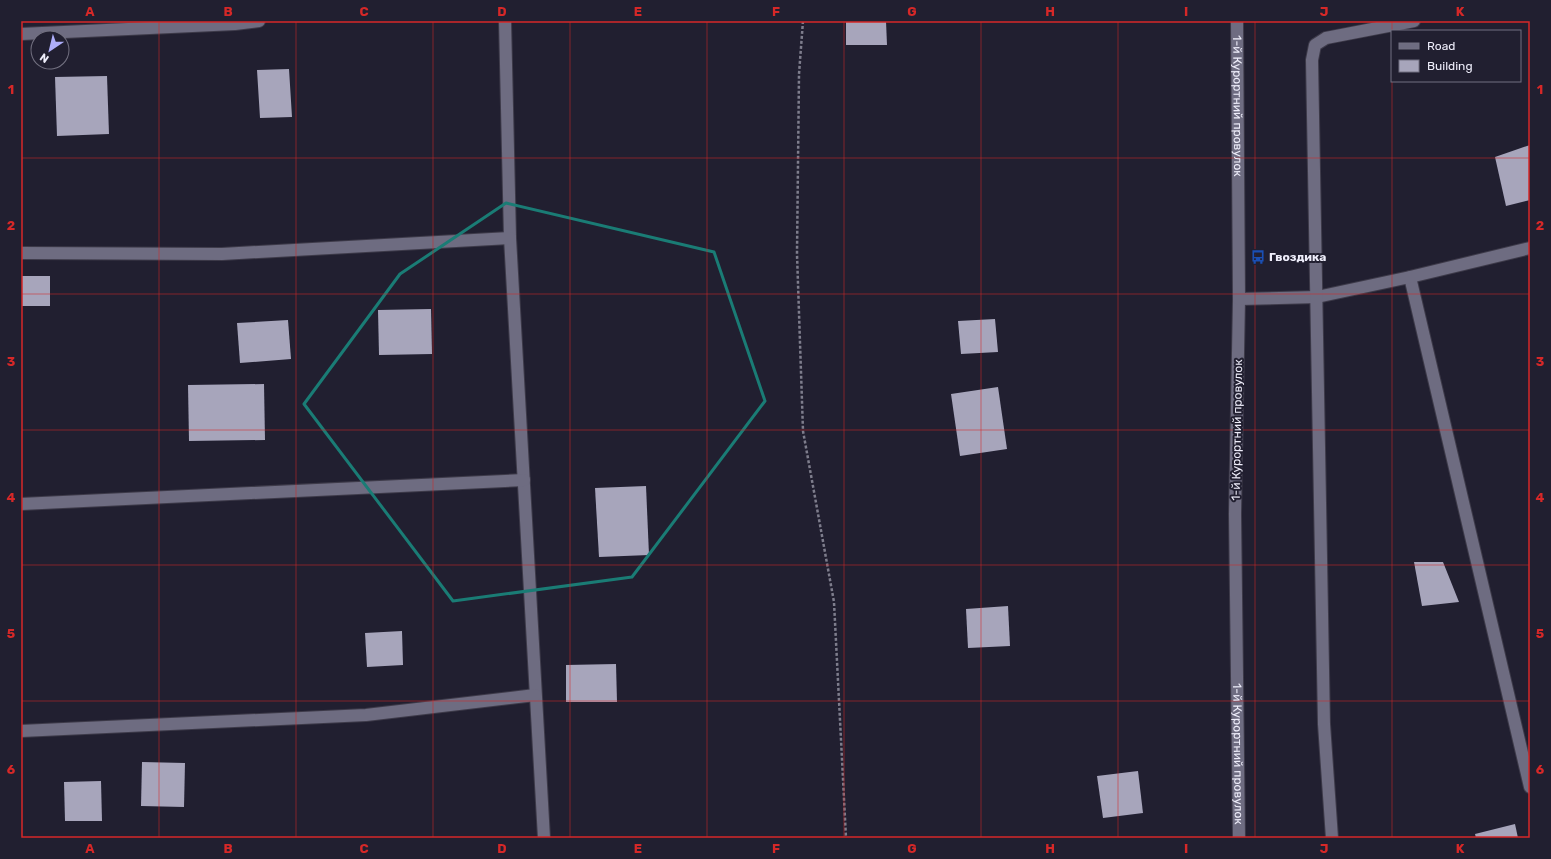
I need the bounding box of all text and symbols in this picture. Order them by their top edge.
text: A [85,4,95,19]
text: B [223,4,233,19]
text: C [359,4,369,19]
text: D [497,4,507,19]
text: E [634,4,642,19]
text: F [772,4,780,19]
text: G [907,4,917,19]
text: H [1045,4,1055,19]
text: I [1184,4,1188,19]
text: J [1320,4,1328,19]
text: K [1456,4,1465,19]
north arrow [30,30,70,70]
legend [1391,30,1521,82]
street label: 1-й Курортний провулок [1230,35,1245,177]
text: Road [1427,39,1455,53]
text: N [38,50,52,65]
text: Building [1427,59,1473,73]
text: 1 [8,82,14,97]
text: 1 [1537,82,1543,97]
text: 2 [7,218,15,233]
text: 2 [1536,218,1544,233]
bus stop icon: Гвоздика [1250,249,1266,265]
place label: Гвоздика [1269,250,1326,264]
text: 3 [7,354,16,369]
text: 3 [1536,354,1545,369]
street label: 1-й Курортний провулок [1229,359,1245,501]
text: 4 [7,490,16,505]
text: 4 [1536,490,1545,505]
text: 5 [7,626,15,641]
text: 5 [1536,626,1544,641]
street label: 1-й Курортний провулок [1230,683,1246,825]
text: 6 [7,762,16,777]
text: 6 [1536,762,1545,777]
text: A [85,841,95,856]
text: B [223,841,233,856]
text: C [359,841,369,856]
text: D [497,841,507,856]
text: E [634,841,642,856]
text: F [772,841,780,856]
text: G [907,841,917,856]
text: H [1045,841,1055,856]
text: I [1184,841,1188,856]
text: J [1320,841,1328,856]
text: K [1456,841,1465,856]

